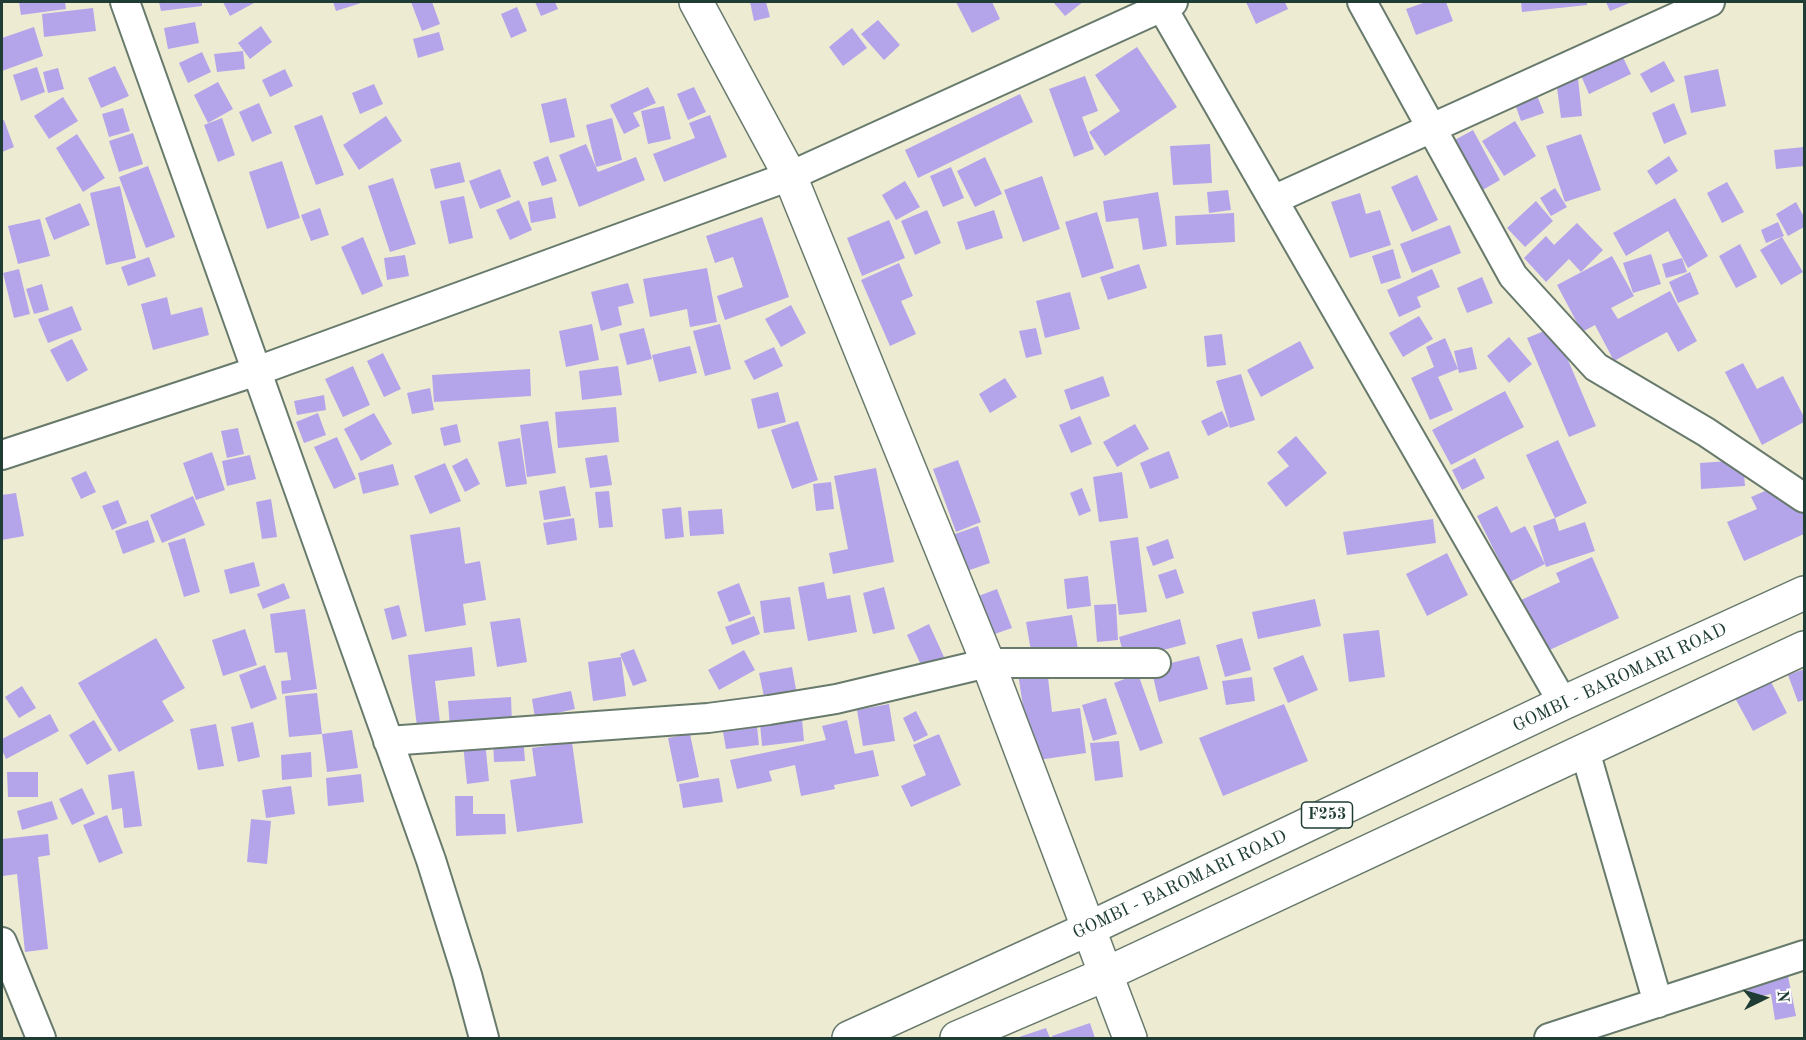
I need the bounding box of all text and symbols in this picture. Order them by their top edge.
street label: GOMBI - BAROMARI ROAD [1509,619,1731,737]
road number: F253 [1302,802,1352,828]
street label: GOMBI - BAROMARI ROAD [1069,826,1291,944]
north arrow [1734,968,1794,1028]
text: N [1773,990,1790,1003]

